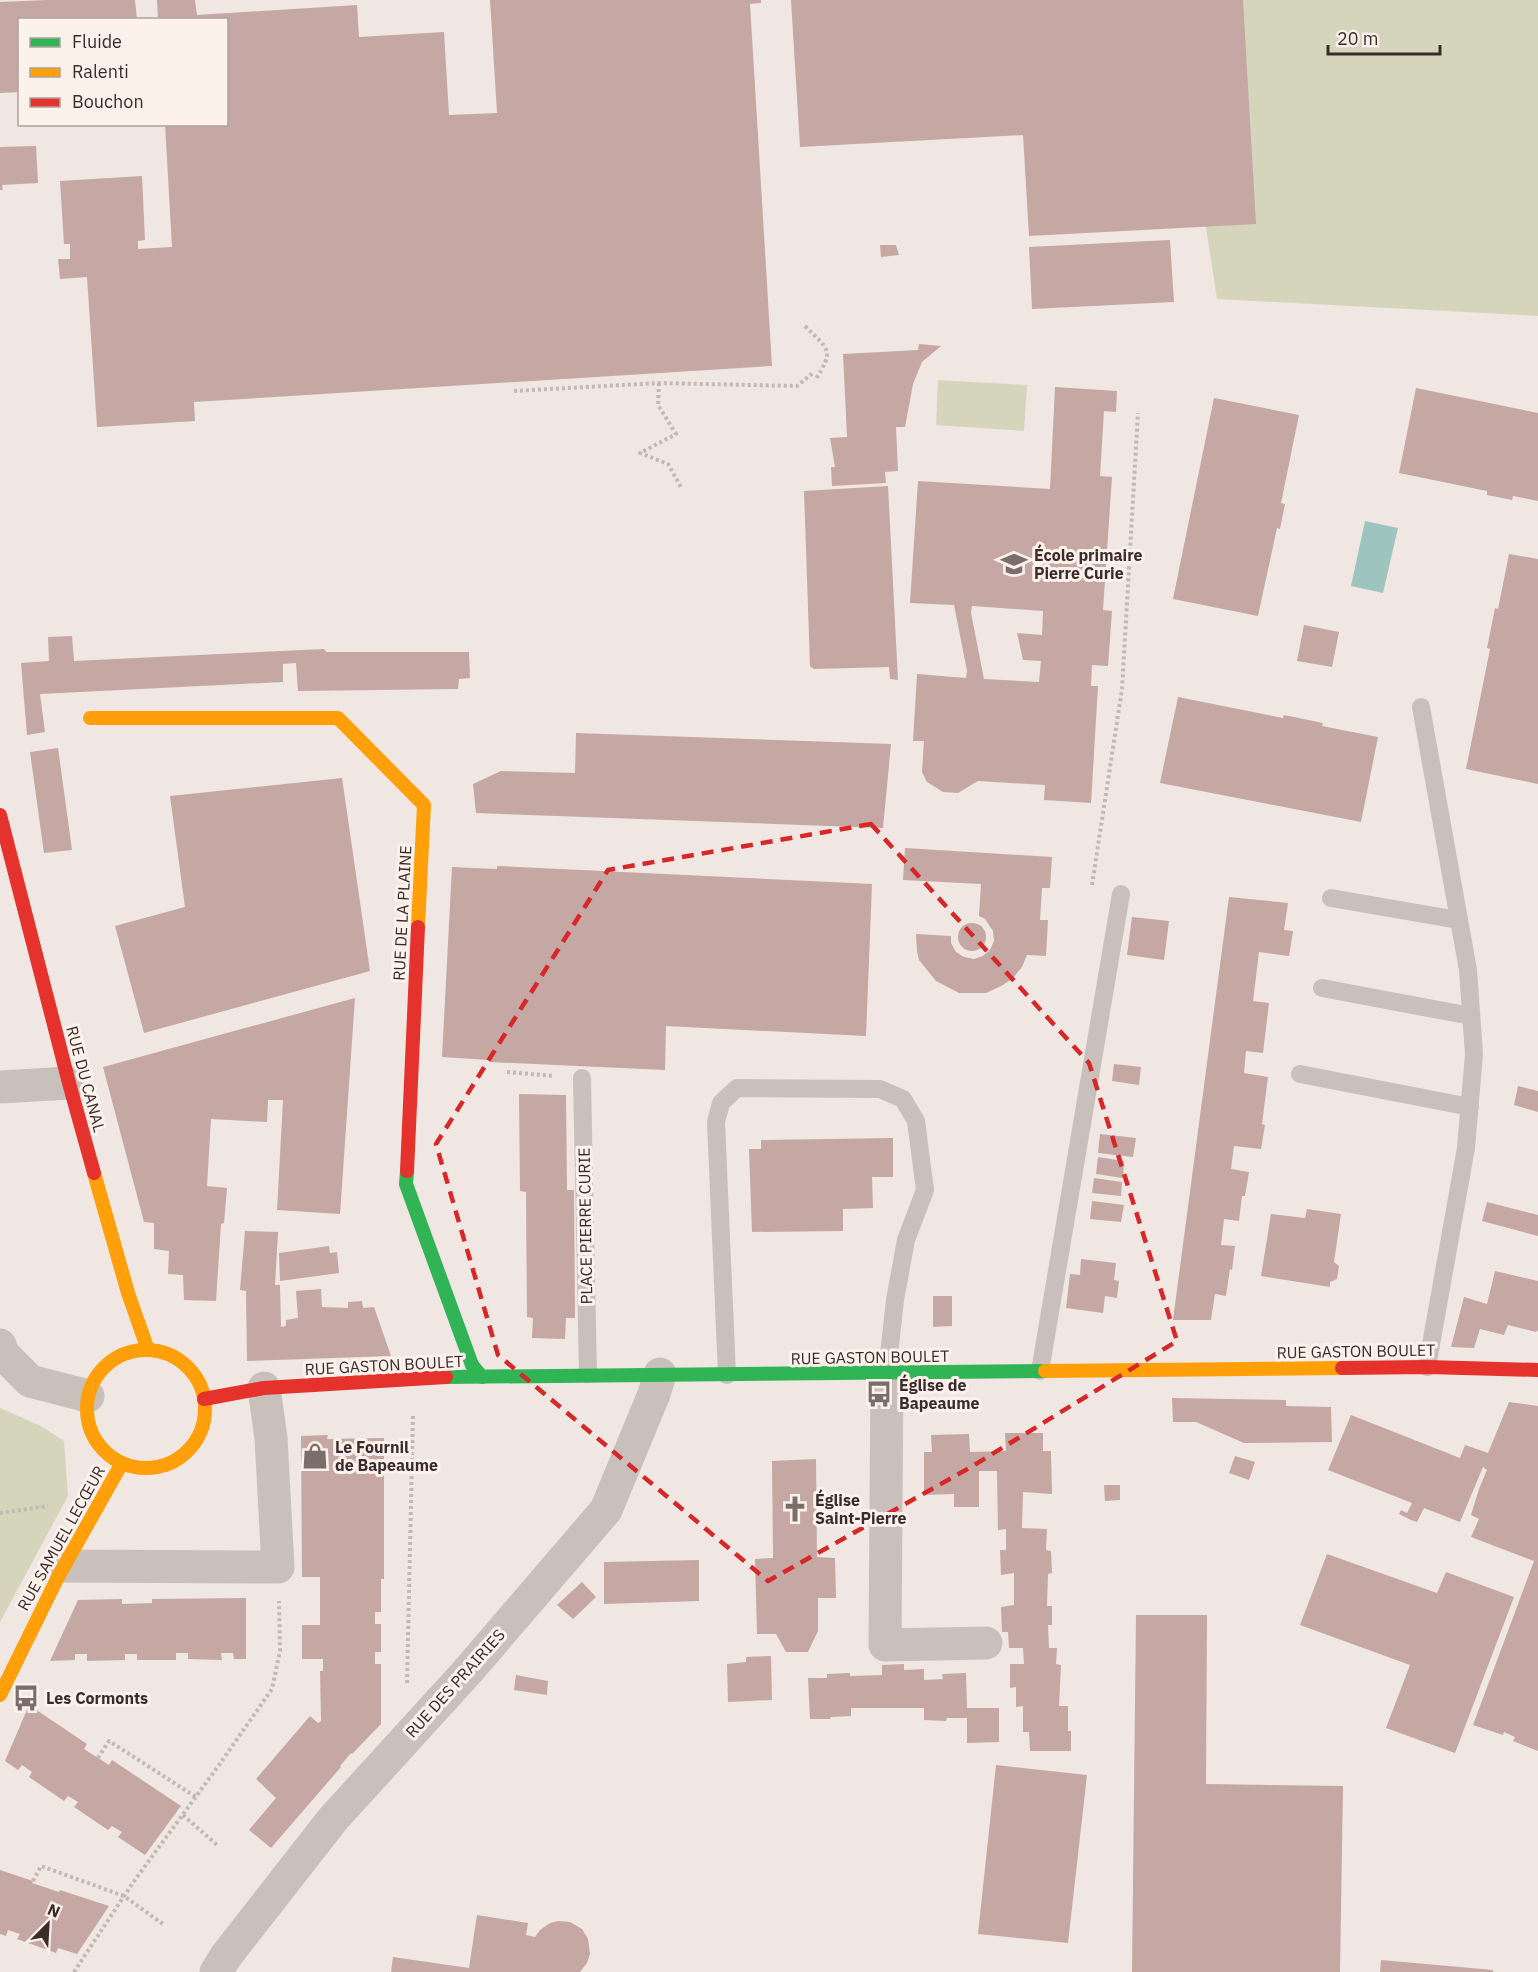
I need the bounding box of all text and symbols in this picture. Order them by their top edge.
legend [18,18,228,126]
scale bar [1328,18,1440,56]
text: 20 m [1337,27,1379,50]
text: Fluide [72,30,122,53]
text: Ralenti [72,60,129,83]
text: Bouchon [72,90,144,113]
place label: École primaire Pierre Curie [1034,544,1143,583]
school or university icon: École primaire Pierre Curie [999,549,1029,579]
street label: RUE DE LA PLAINE [388,845,416,981]
street label: RUE DU CANAL [62,1024,110,1134]
street label: PLACE PIERRE CURIE [574,1147,596,1305]
street label: RUE GASTON BOULET [1276,1340,1436,1362]
street label: RUE GASTON BOULET [790,1346,950,1368]
street label: RUE GASTON BOULET [304,1351,464,1379]
place label: Église de Bapeaume [899,1374,979,1413]
bus stop icon: Église de Bapeaume [864,1379,894,1409]
place label: Le Fournil de Bapeaume [335,1437,438,1475]
shop icon: Le Fournil de Bapeaume [300,1441,330,1471]
street label: RUE SAMUEL LECŒUR [13,1462,109,1614]
place label: Église Saint-Pierre [815,1489,907,1528]
church icon: Église Saint-Pierre [780,1494,810,1524]
street label: RUE DES PRAIRIES [401,1625,509,1741]
bus stop icon: Les Cormonts [11,1683,41,1713]
place label: Les Cormonts [46,1688,148,1708]
north arrow [18,1894,78,1954]
text: N [45,1899,63,1922]

